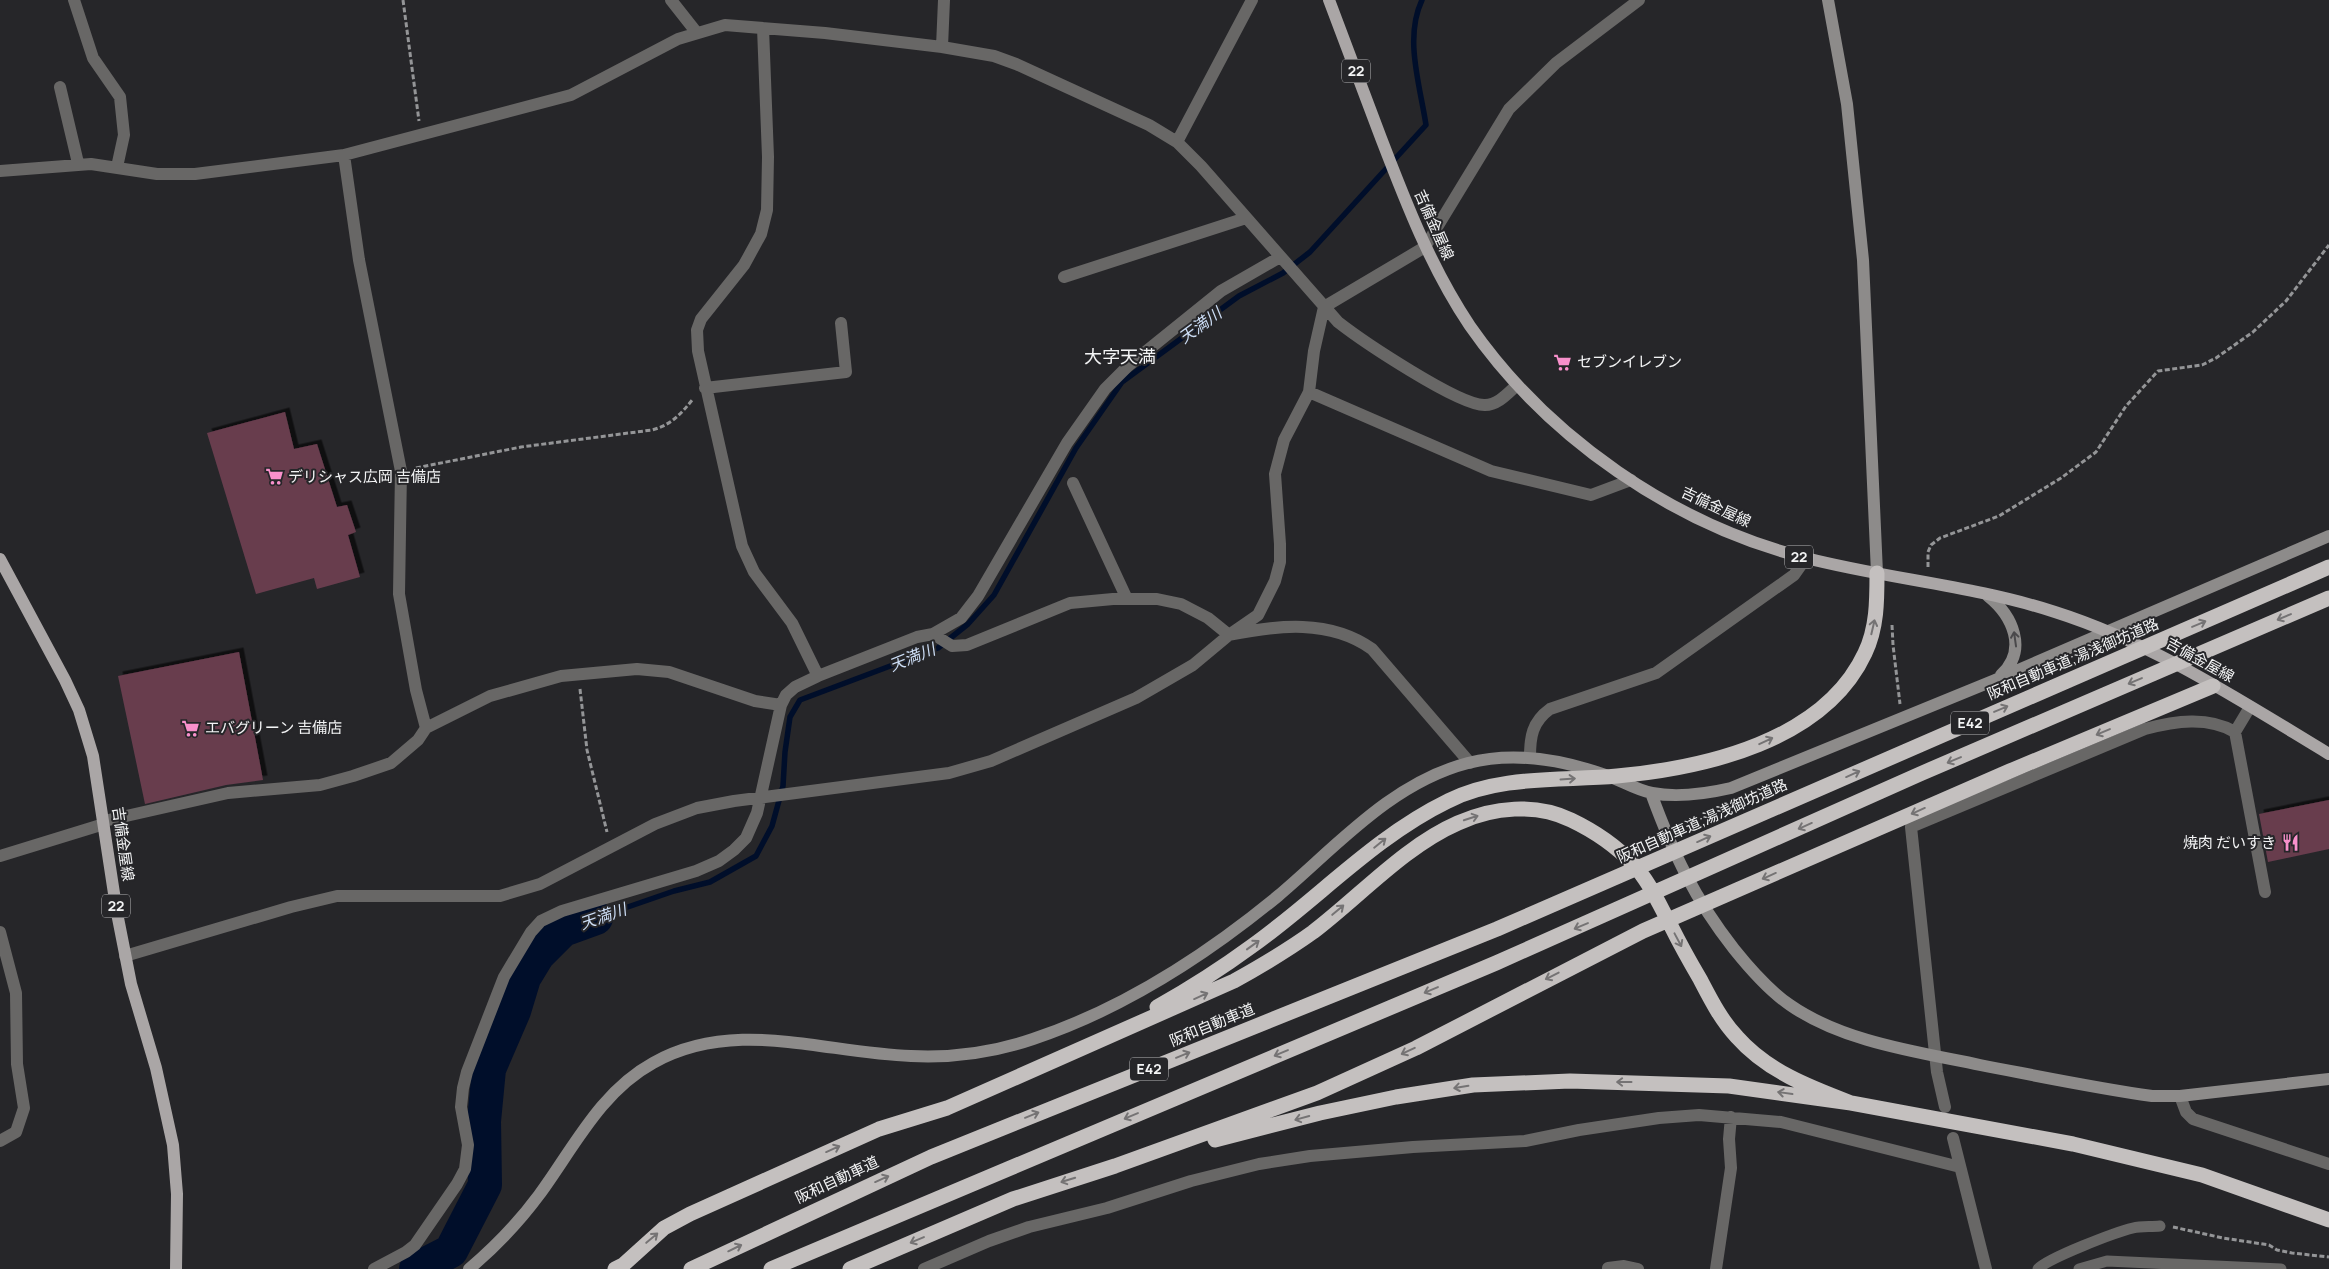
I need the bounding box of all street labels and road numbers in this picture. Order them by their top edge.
road number: 22 [1342,59,1370,82]
street label: 吉備金屋線 [1410,186,1459,263]
street label: 吉備金屋線 [1678,481,1755,532]
road number: 22 [1785,546,1813,568]
street label: 阪和自動車道;湯浅御坊道路 [1984,613,2162,704]
street label: 吉備金屋線 [2162,632,2238,687]
road number: E42 [1951,711,1989,734]
street label: 阪和自動車道;湯浅御坊道路 [1613,773,1790,868]
street label: 吉備金屋線 [108,805,139,883]
road number: 22 [102,894,130,918]
street label: 阪和自動車道 [1166,998,1257,1051]
road number: E42 [1130,1058,1168,1080]
street label: 阪和自動車道 [792,1151,882,1208]

